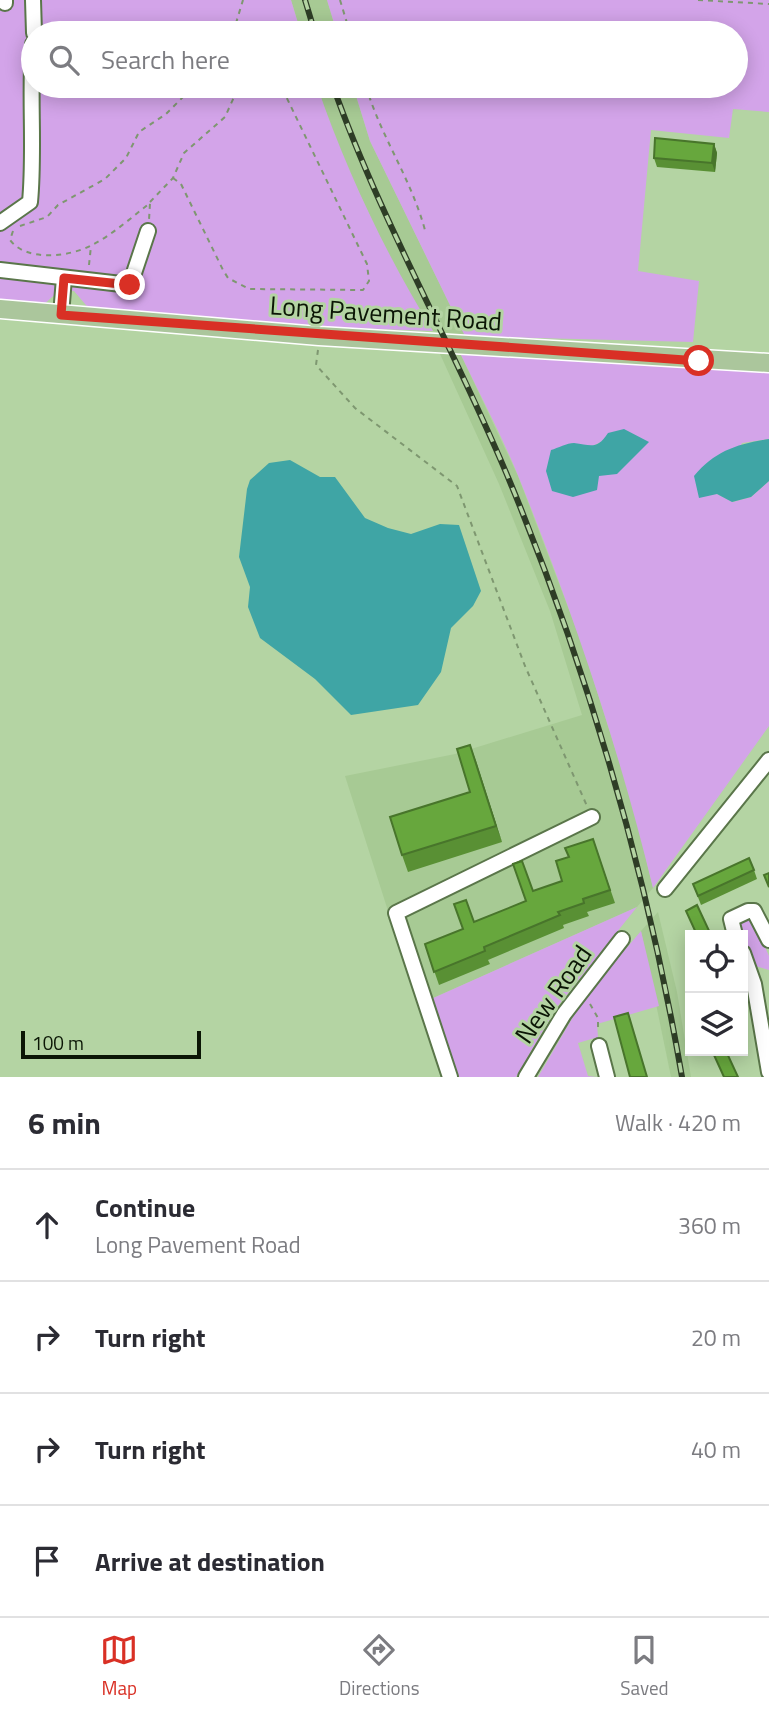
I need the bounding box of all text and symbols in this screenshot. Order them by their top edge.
search box [21,21,748,98]
text: Search here [101,40,230,79]
icon: search [45,41,83,79]
route end [114,269,145,300]
street label: Long Pavement Road [269,285,503,341]
route start [683,345,714,376]
map controls [685,930,748,1056]
button: locate [685,930,748,993]
street label: New Road [505,937,601,1051]
button: layers [685,993,748,1056]
scale bar [21,1028,201,1060]
text: 100 m [32,1028,84,1057]
text: 6 min [28,1100,101,1146]
text: Walk · 420 m [615,1105,741,1140]
text: Continue [95,1188,195,1227]
icon: ahead [28,1206,66,1244]
text: 360 m [678,1208,741,1243]
text: Long Pavement Road [95,1227,301,1262]
icon: right [28,1318,66,1356]
text: Turn right [95,1318,206,1357]
text: 20 m [691,1320,741,1355]
icon: right [28,1430,66,1468]
text: Turn right [95,1430,206,1469]
text: 40 m [691,1432,741,1467]
icon: arrive [28,1542,66,1580]
text: Arrive at destination [95,1542,325,1581]
tab: Map [100,1631,138,1702]
tab: Directions [339,1631,420,1702]
tab: Saved [620,1631,669,1702]

